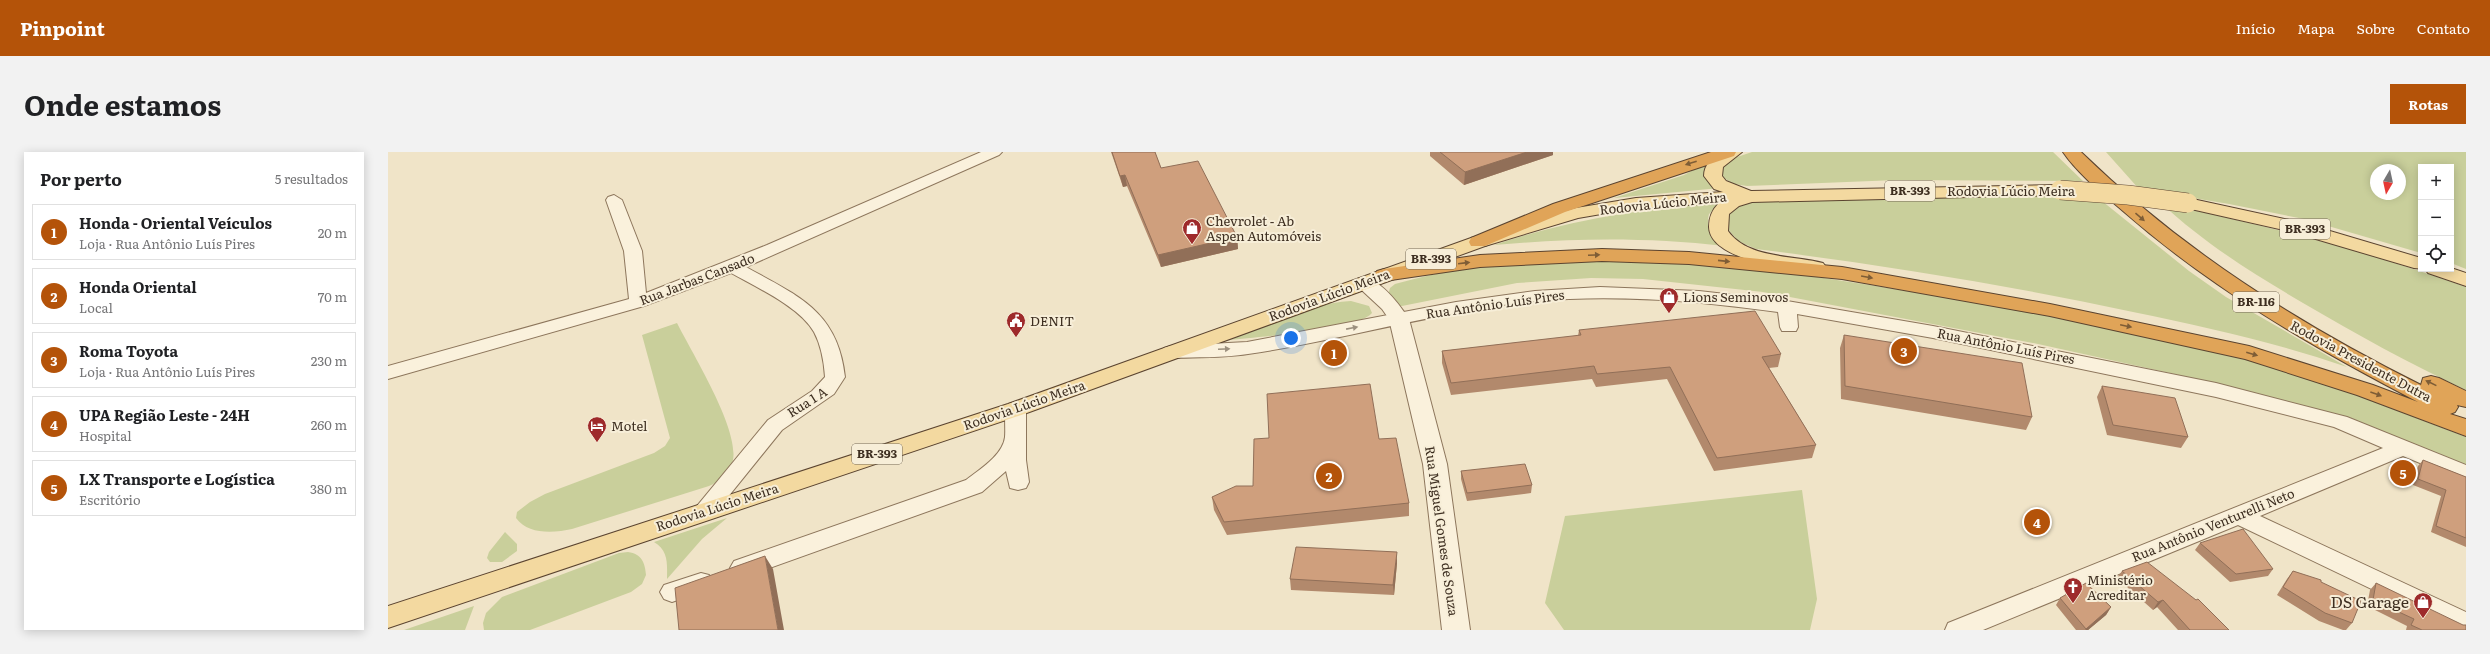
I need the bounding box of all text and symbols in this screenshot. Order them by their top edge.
text: Pinpoint [20,14,105,42]
text: Início [2236,18,2275,38]
text: Mapa [2297,18,2335,38]
text: Sobre [2357,18,2395,38]
text: Contato [2417,18,2470,38]
text: Onde estamos [24,83,221,125]
button: Rotas [2390,84,2466,124]
one-way arrow [1684,160,1696,166]
north arrow [2370,164,2406,200]
map controls [2418,164,2454,272]
button: + [2418,164,2454,200]
text: Por perto [40,166,122,191]
text: 5 resultados [275,169,348,188]
road number: BR-393 [1885,181,1935,201]
street label: Rodovia Lúcio Meira [1947,181,2075,200]
street label: Rodovia Lúcio Meira [1598,186,1728,219]
button: − [2418,200,2454,236]
text: Honda - Oriental Veículos [79,211,272,234]
place label: Chevrolet - Ab Aspen Automóveis [1206,211,1321,245]
one-way arrow [2135,212,2146,221]
shop icon: Chevrolet - Ab Aspen Automóveis [1181,217,1203,245]
road number: BR-393 [2280,219,2330,239]
text: 1 [51,223,57,242]
text: 20 m [318,223,347,242]
text: Loja · Rua Antônio Luís Pires [79,234,255,253]
button: locate [2418,236,2454,272]
street label: Rua Jarbas Cansado [636,248,758,309]
road number: BR-393 [1406,249,1456,269]
one-way arrow [1588,252,1601,258]
one-way arrow [1718,258,1730,265]
one-way arrow [1458,260,1470,266]
street label: Rodovia Lúcio Meira [1266,264,1392,325]
one-way arrow [1861,274,1873,280]
text: Honda Oriental [79,275,197,298]
street label: Rua Antônio Luís Pires [1424,284,1566,323]
shop icon: Lions Seminovos [1658,286,1680,314]
text: 2 [51,287,57,306]
text: 70 m [318,287,347,306]
place label: Lions Seminovos [1683,287,1788,306]
road number: BR-116 [2233,292,2279,312]
text: Local [79,298,113,317]
public building icon: DENIT [1005,310,1027,338]
place label: DENIT [1030,311,1074,330]
street label: Rodovia Presidente Dutra [2287,315,2435,406]
street label: Rua Antônio Luís Pires [1936,323,2077,368]
one-way arrow [2119,323,2132,329]
one-way arrow [1346,325,1358,331]
your location [1281,328,1301,348]
pin: 3 [1891,336,1917,366]
pin: 1 [1321,338,1347,368]
text: Roma Toyota [79,339,178,362]
one-way arrow [1218,346,1230,353]
text: 3 [50,351,58,370]
text: 230 m [311,351,347,370]
one-way arrow [2247,351,2259,357]
text: Loja · Rua Antônio Luís Pires [79,362,255,381]
street label: Rodovia Lúcio Meira [960,375,1087,434]
one-way arrow [2425,380,2437,386]
street label: Rua 1 A [783,382,831,421]
one-way arrow [2371,391,2383,397]
text: UPA Região Leste - 24H [79,403,250,426]
text: 4 [50,415,58,434]
text: 260 m [311,415,347,434]
hotel icon: Motel [586,415,608,443]
place label: Motel [611,416,648,435]
text: Hospital [79,426,132,445]
road number: BR-393 [852,444,902,464]
street label: Rua Miguel Gomes de Souza [1421,445,1464,617]
pin: 5 [2390,458,2416,488]
pin: 2 [1316,461,1342,491]
text: LX Transporte e Logística [79,467,275,490]
street label: Rodovia Lúcio Meira [653,478,781,535]
text: 5 [50,479,58,498]
text: 380 m [310,479,347,498]
street label: Rua Antônio Venturelli Neto [2128,483,2298,566]
text: Escritório [79,490,141,509]
pin: 4 [2024,507,2050,537]
place label: Ministério Acreditar [2087,570,2153,604]
church icon: Ministério Acreditar [2062,576,2084,604]
place label: DS Garage [2330,589,2409,613]
shop icon: DS Garage [2412,591,2434,619]

